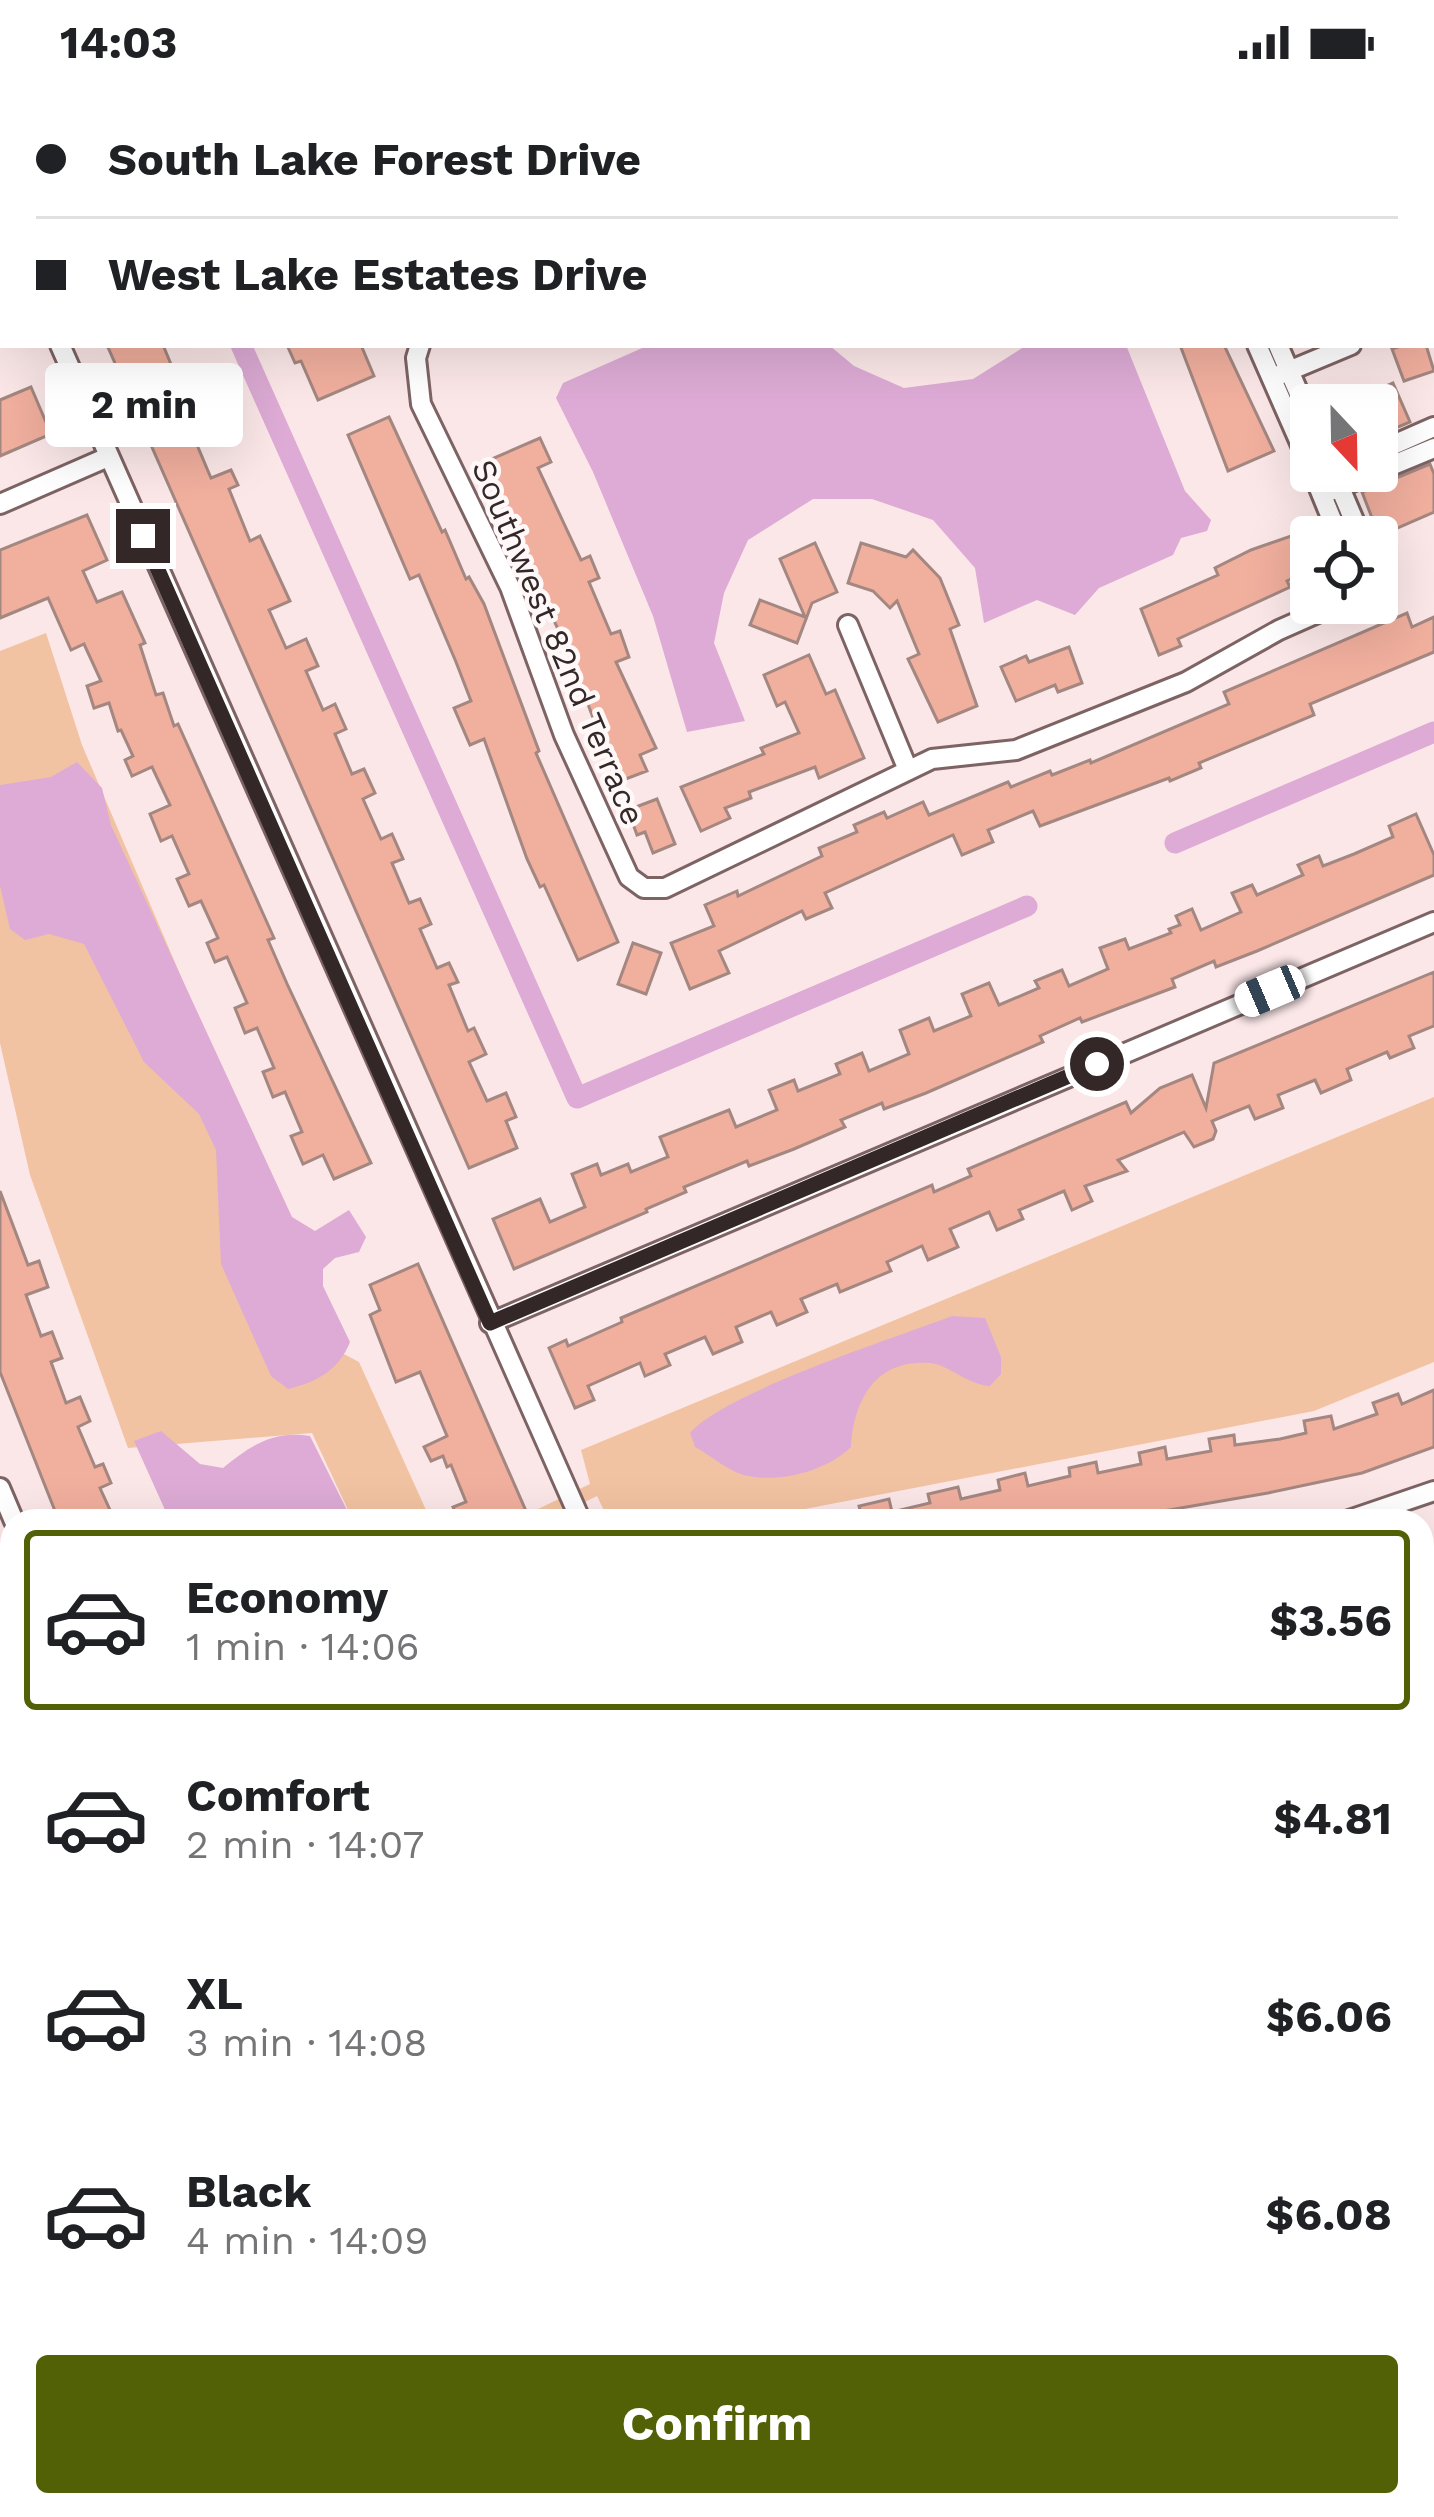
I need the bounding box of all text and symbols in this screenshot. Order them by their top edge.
text: 14:03 [60,16,177,69]
text: South Lake Forest Drive [108,133,641,186]
text: West Lake Estates Drive [108,248,648,301]
callout: 2 min [44,362,242,446]
text: 2 min [91,382,197,427]
north arrow [1290,384,1398,492]
map controls [1290,384,1398,624]
street label: Southwest 82nd Terrace [464,454,653,831]
route end [116,509,170,563]
button: locate [1290,516,1398,624]
car [1230,960,1310,1022]
route start [1070,1037,1124,1091]
icon: car [42,1566,150,1674]
text: Economy [186,1571,388,1624]
text: $3.56 [1269,1594,1392,1647]
text: 1 min · 14:06 [186,1624,419,1669]
icon: car [42,1764,150,1872]
text: Comfort [186,1769,370,1822]
text: $4.81 [1274,1792,1392,1845]
text: 2 min · 14:07 [186,1822,424,1867]
icon: car [42,1962,150,2070]
text: XL [186,1967,243,2020]
text: $6.06 [1266,1990,1392,2043]
text: 3 min · 14:08 [186,2020,427,2065]
icon: car [42,2160,150,2268]
text: Black [186,2165,311,2218]
text: $6.08 [1266,2188,1392,2241]
text: 4 min · 14:09 [186,2218,428,2263]
button: Confirm [36,2355,1398,2493]

